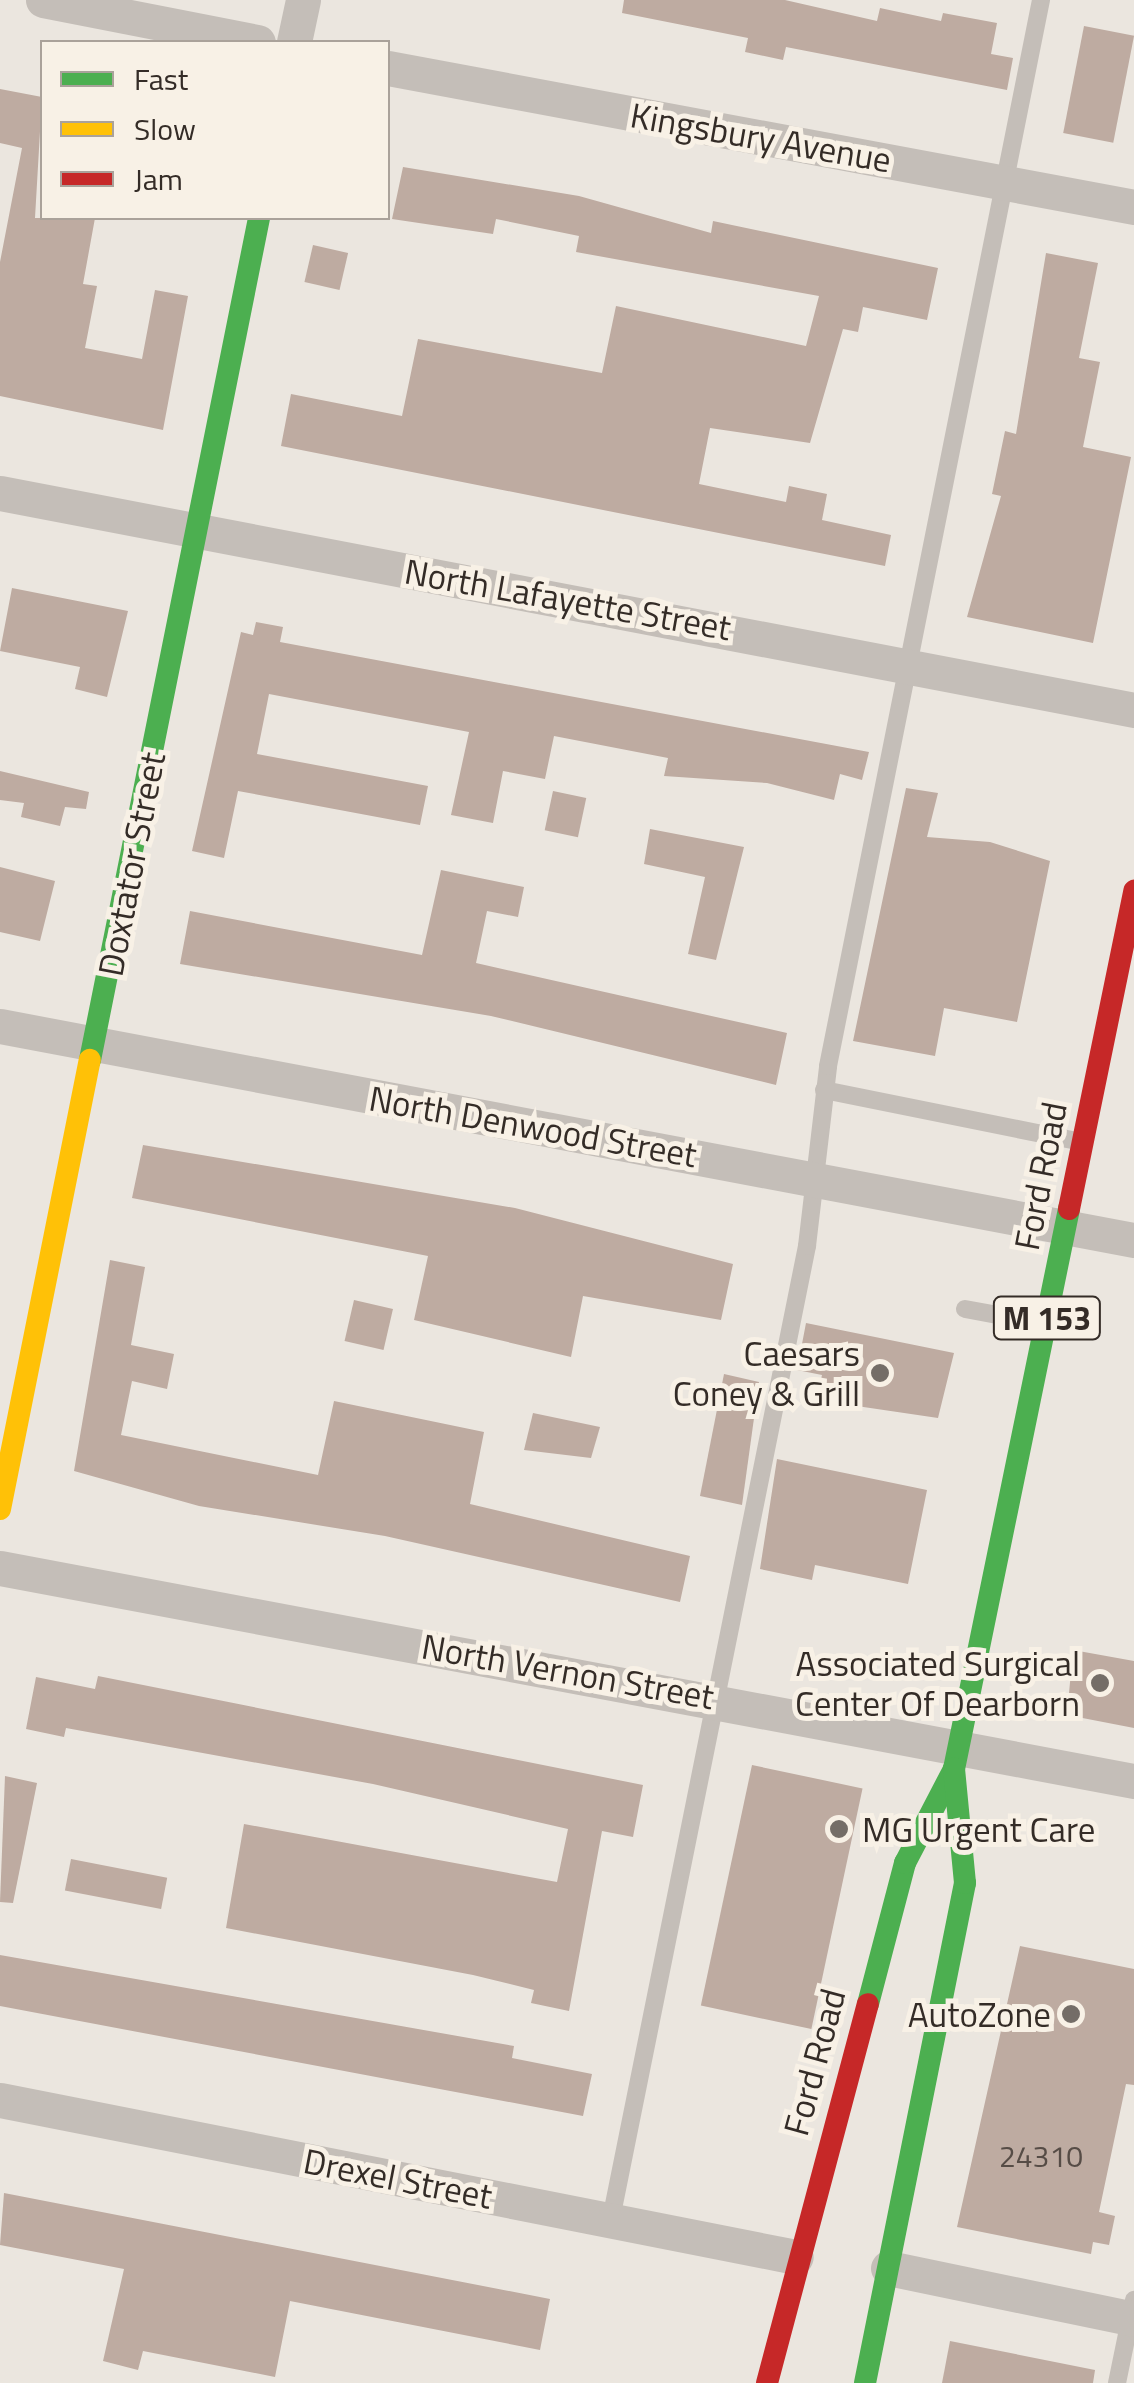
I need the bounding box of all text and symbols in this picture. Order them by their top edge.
legend [40,40,390,220]
text: Fast [134,56,188,102]
street label: Kingsbury Avenue [627,93,895,181]
text: Slow [134,106,196,152]
text: Jam [134,156,183,202]
street label: North Lafayette Street [402,550,734,648]
street label: Doxtator Street [89,749,173,979]
street label: North Denwood Street [366,1077,700,1175]
street label: Ford Road [1005,1098,1075,1254]
road number: M 153 [992,1291,1102,1345]
place label: Caesars Coney & Grill [673,1332,860,1414]
marker: Caesars Coney & Grill [869,1362,891,1384]
street label: North Vernon Street [419,1625,717,1717]
place label: Associated Surgical Center Of Dearborn [795,1642,1080,1724]
marker: Associated Surgical Center Of Dearborn [1089,1672,1111,1694]
place label: MG Urgent Care [862,1808,1095,1850]
marker: MG Urgent Care [826,1816,852,1842]
street label: Ford Road [774,1984,854,2140]
place label: AutoZone [908,1993,1051,2035]
marker: AutoZone [1060,2003,1082,2025]
house number: 24310 [999,2138,1083,2174]
street label: Drexel Street [300,2139,496,2217]

